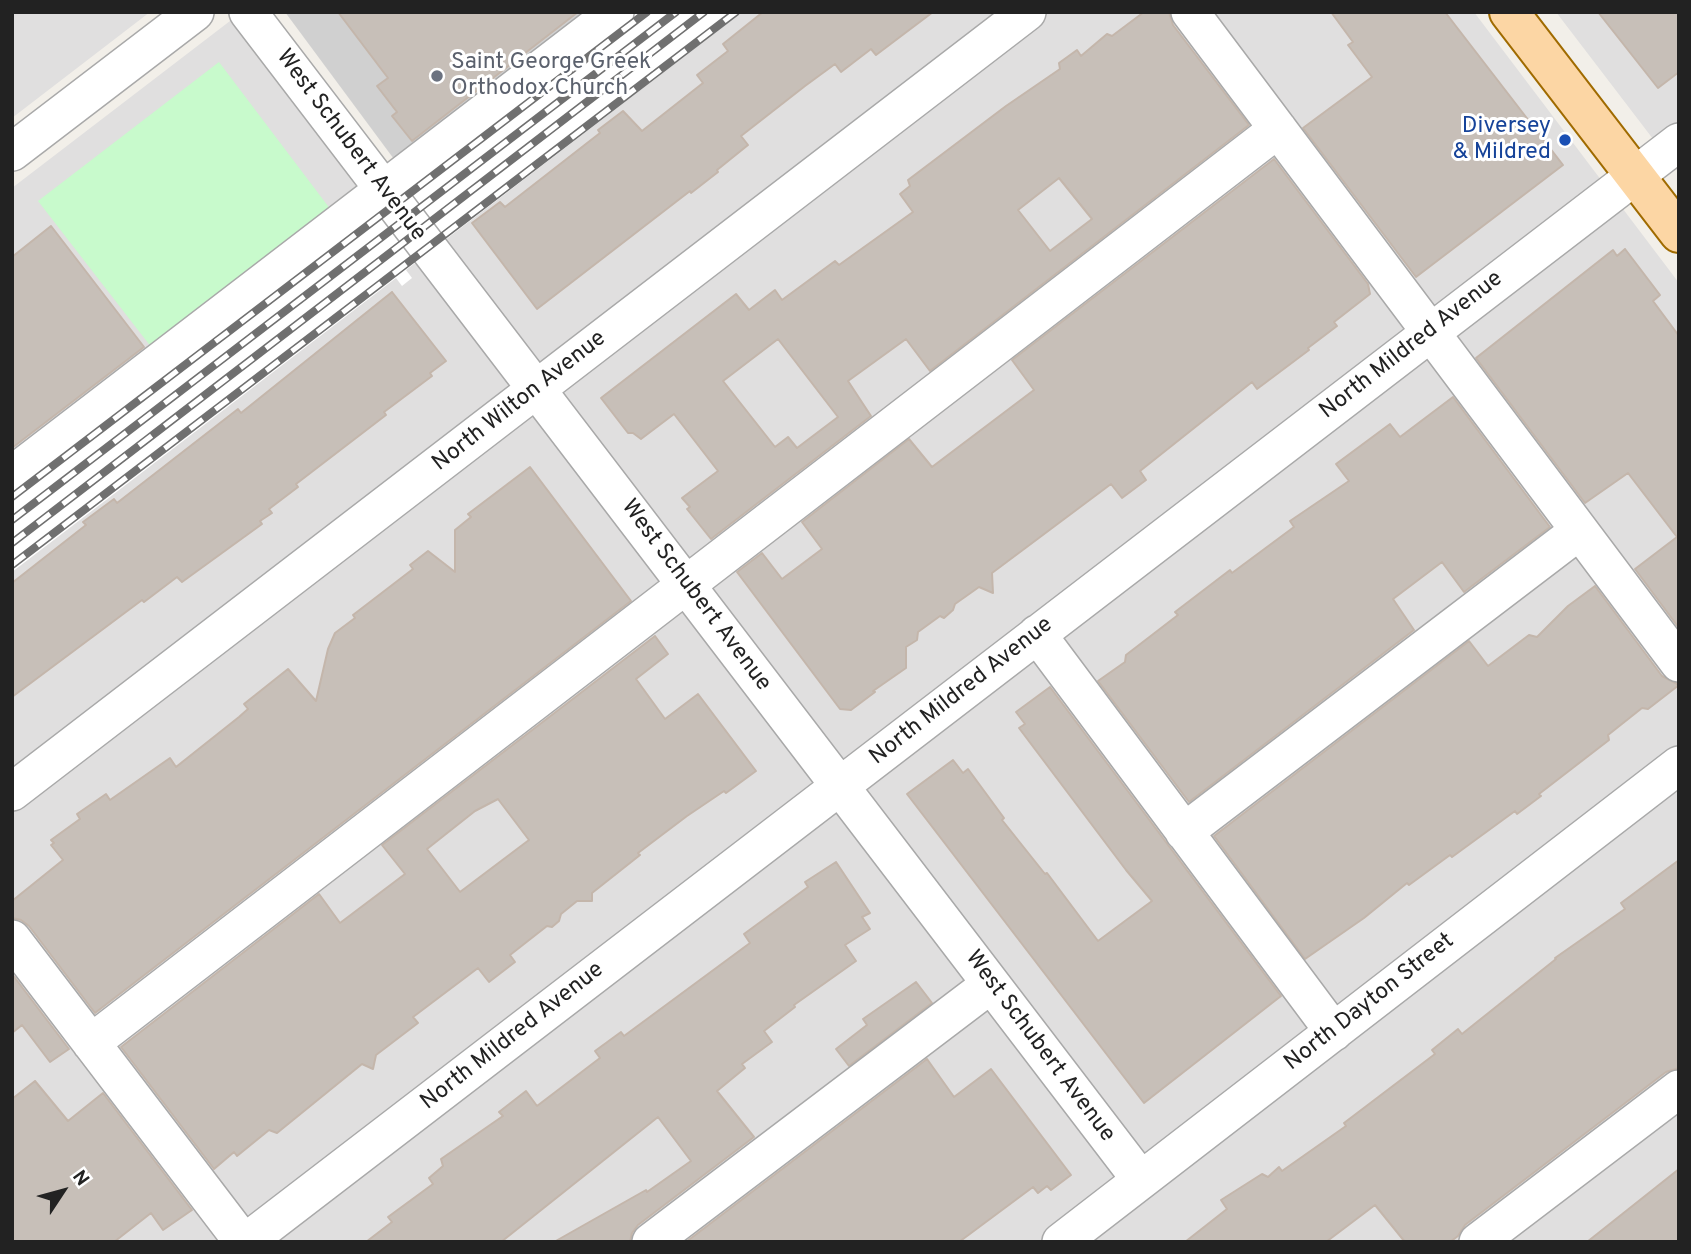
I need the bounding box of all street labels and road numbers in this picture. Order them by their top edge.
street label: West Schubert Avenue [269,45,431,247]
street label: North Mildred Avenue [1315,266,1509,426]
street label: North Wilton Avenue [428,326,612,478]
street label: West Schubert Avenue [614,495,776,697]
street label: North Mildred Avenue [865,612,1059,772]
street label: North Dayton Street [1280,928,1460,1078]
street label: West Schubert Avenue [958,946,1120,1148]
street label: North Mildred Avenue [416,957,610,1117]

